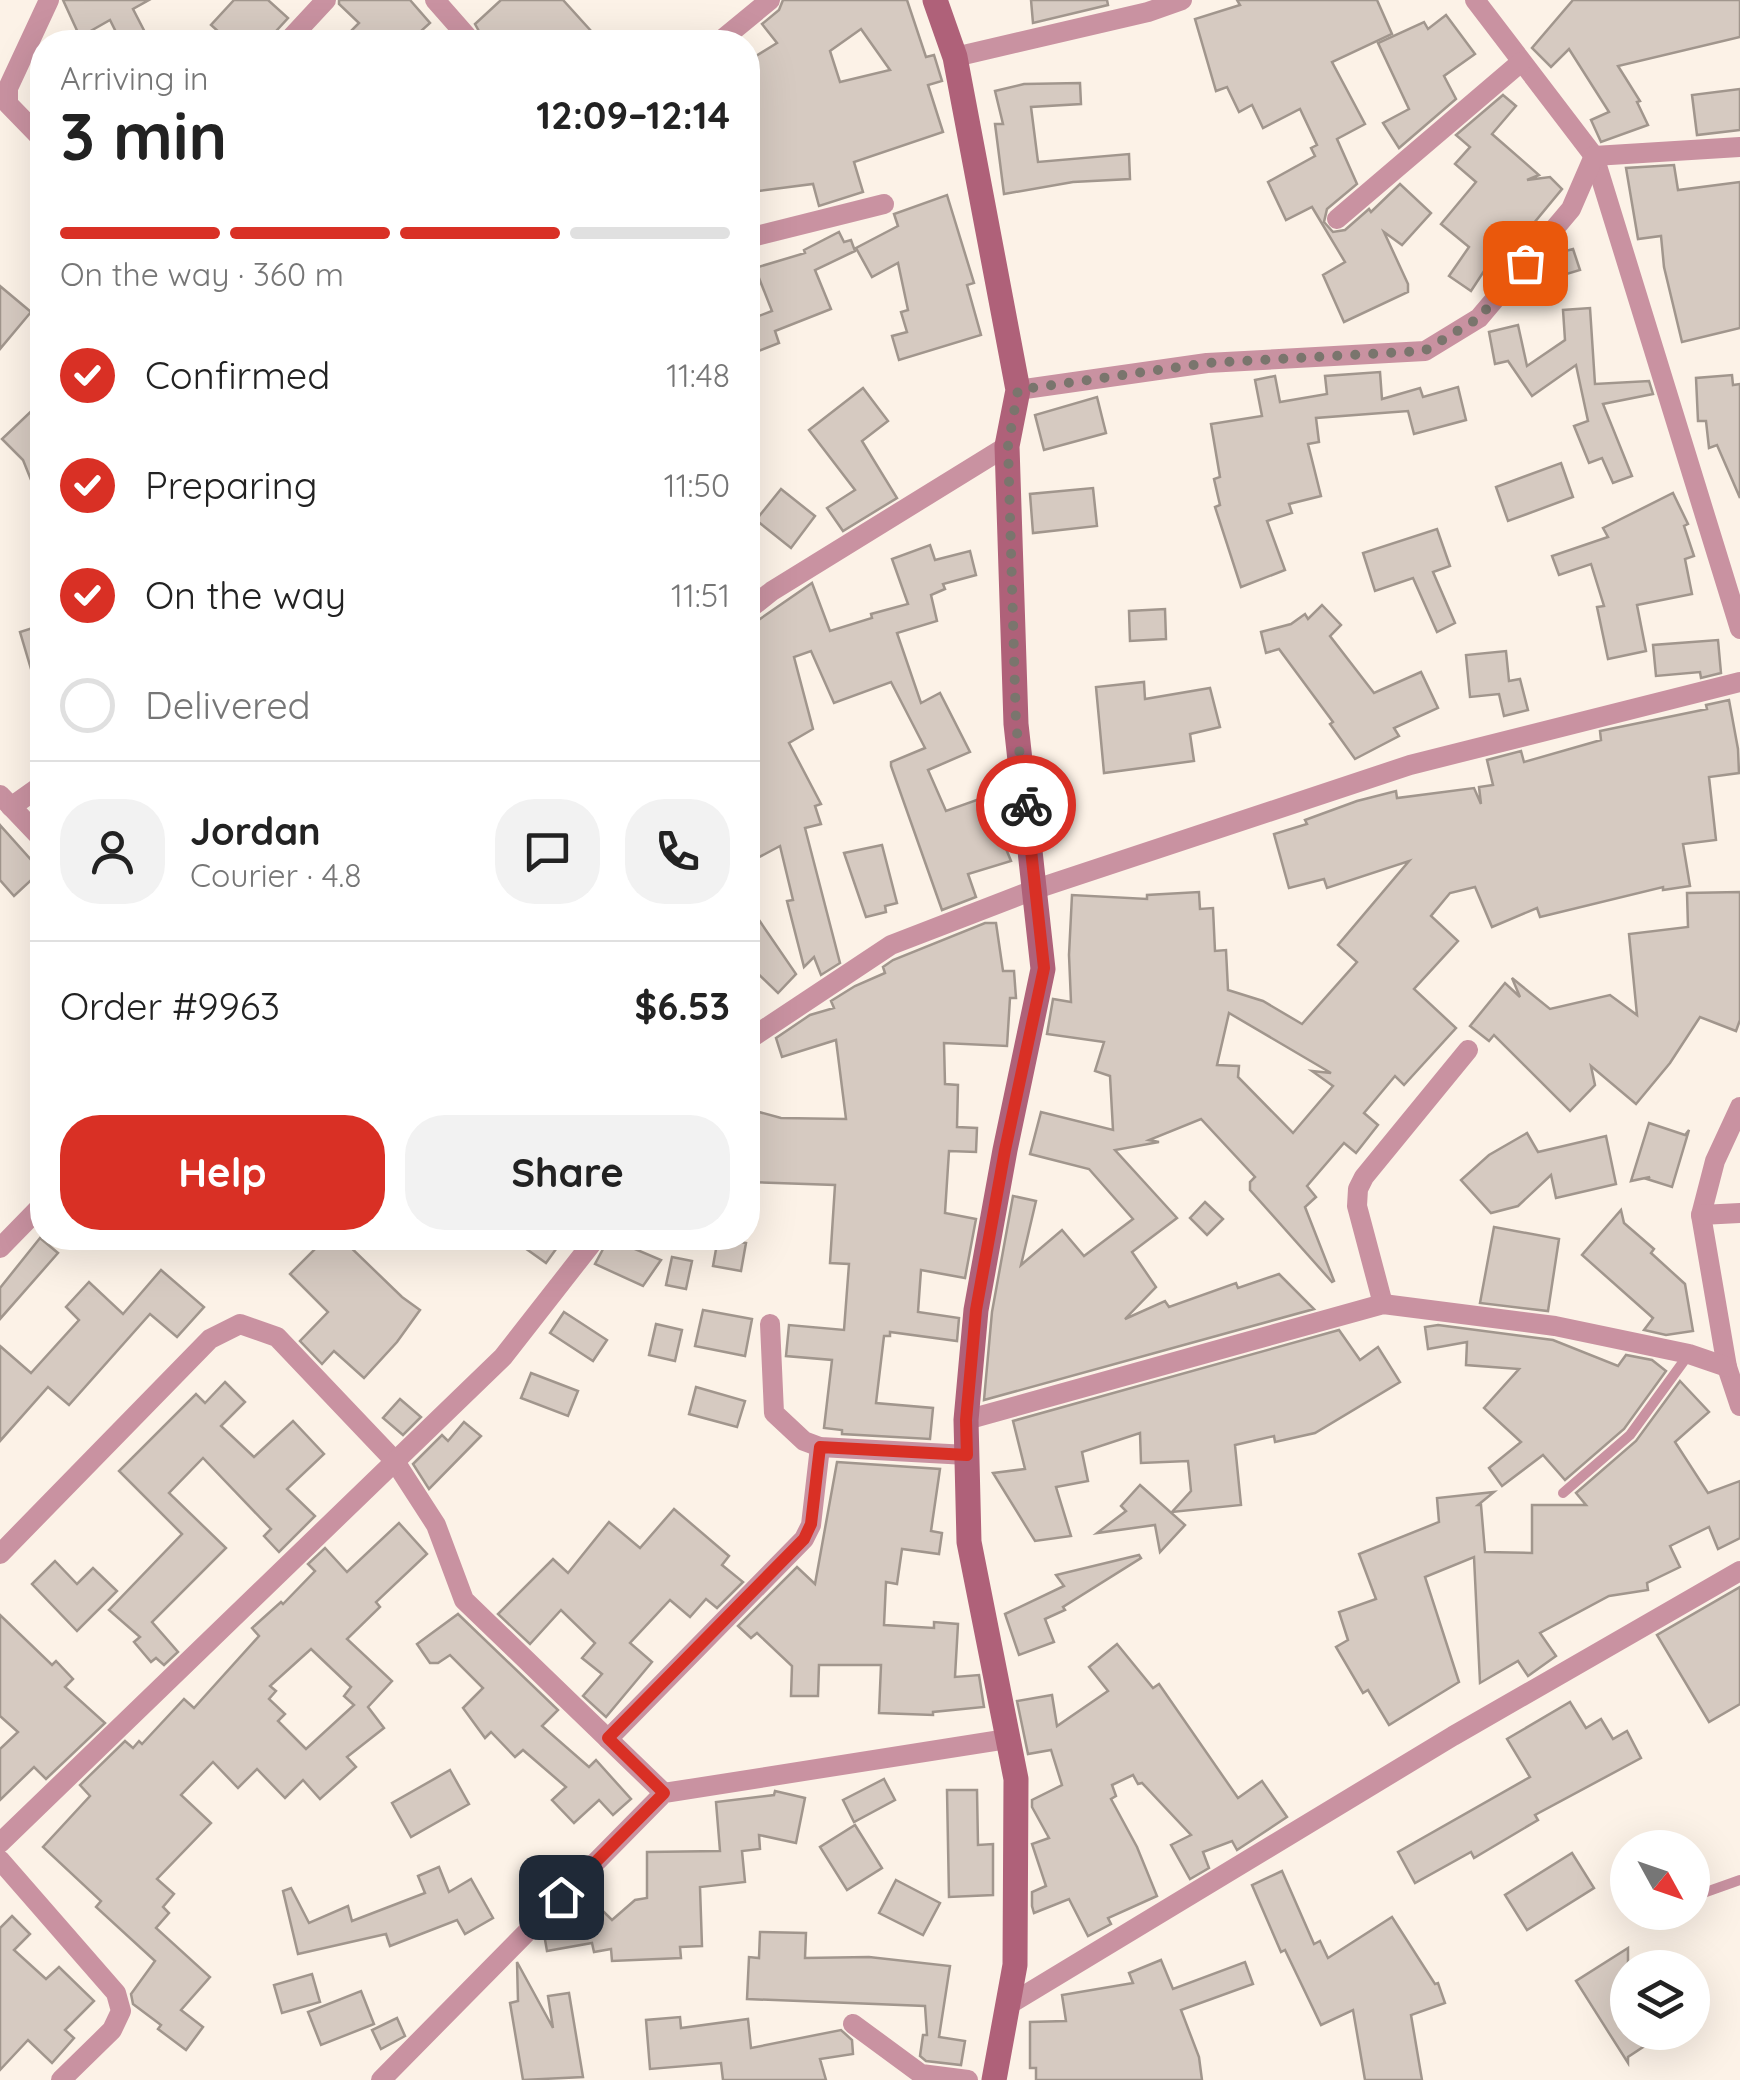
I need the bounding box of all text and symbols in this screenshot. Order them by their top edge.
text: Arriving in [60,58,209,98]
text: 12:09–12:14 [536,91,730,139]
text: 3 min [60,95,227,176]
pin [1483,221,1568,306]
icon: bag [1498,236,1553,291]
text: On the way · 360 m [60,254,344,294]
icon: check [60,348,115,403]
text: Confirmed [145,351,330,399]
text: 11:48 [666,355,730,395]
icon: check [60,458,115,513]
text: Preparing [145,461,317,509]
text: 11:50 [664,465,730,505]
icon: check [60,568,115,623]
text: On the way [145,571,346,619]
text: 11:51 [671,575,730,615]
text: Delivered [145,681,311,729]
courier [976,755,1076,855]
icon: bike [999,778,1054,833]
button: person [60,799,165,904]
button: chat [495,799,600,904]
button: phone [625,799,730,904]
text: Jordan [190,807,321,855]
text: Courier · 4.8 [190,855,362,895]
text: Order #9963 [60,982,280,1030]
text: $6.53 [635,982,730,1030]
button: Help [60,1115,385,1230]
button: Share [405,1115,730,1230]
north arrow [1610,1830,1710,1930]
map controls [1610,1830,1710,2050]
pin [519,1855,604,1940]
icon: home [534,1870,589,1925]
button: layers [1610,1950,1710,2050]

